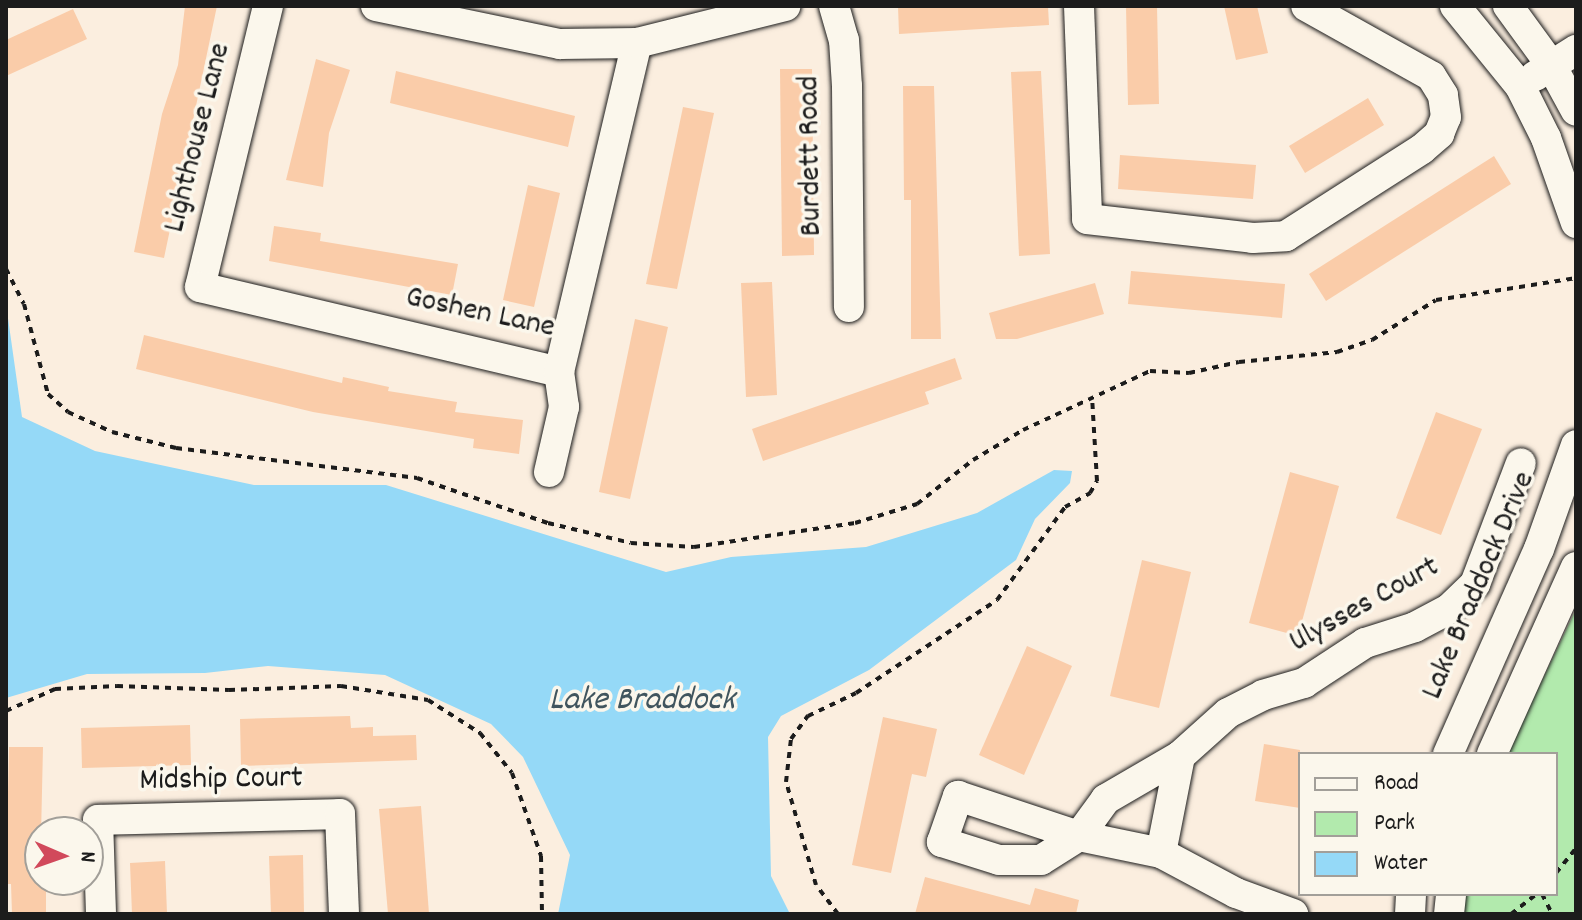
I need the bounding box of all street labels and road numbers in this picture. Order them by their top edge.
street label: Lighthouse Lane [157,39,241,237]
street label: Burdett Road [791,75,833,237]
street label: Goshen Lane [402,279,558,349]
street label: Lake Braddock Drive [1415,466,1545,706]
street label: Ulysses Court [1283,549,1447,663]
street label: Midship Court [139,760,303,802]

